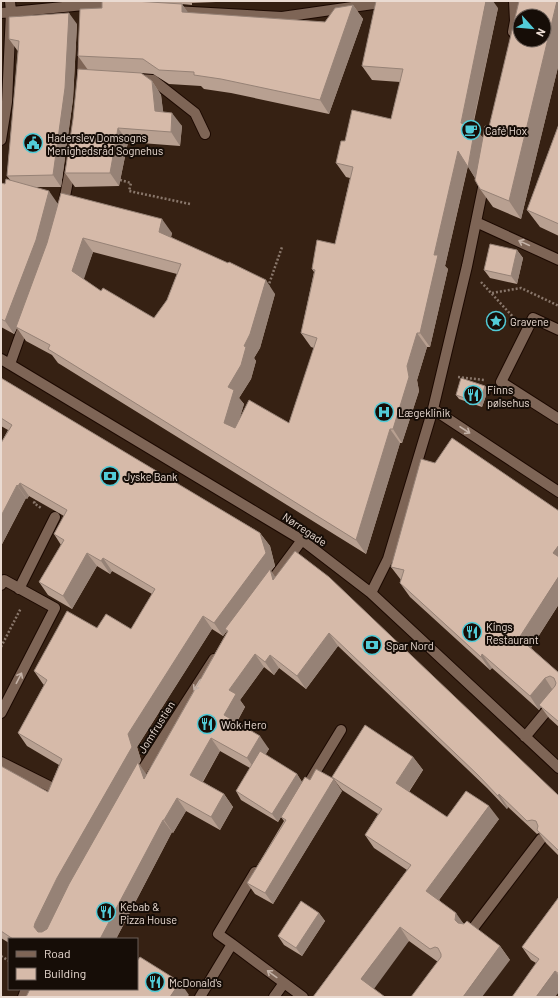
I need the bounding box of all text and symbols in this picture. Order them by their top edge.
north arrow [512,8,552,48]
text: N [534,27,549,39]
cafe icon: Café Hox [460,119,482,141]
place label: Café Hox [485,124,527,137]
place label: Haderslev Domsogns Menighedsråd Sognehus [47,131,163,157]
public building icon: Haderslev Domsogns Menighedsråd Sognehus [22,132,44,154]
one-way arrow [518,239,530,246]
place icon: Gravene [485,310,507,332]
place label: Gravene [510,315,549,328]
place label: Finns pølsehus [487,383,530,409]
restaurant icon: Finns pølsehus [462,384,484,406]
hospital icon: Lægeklinik [373,401,395,423]
place label: Lægeklinik [398,406,451,419]
one-way arrow [459,427,471,435]
bank icon: Jyske Bank [99,465,121,487]
place label: Jyske Bank [124,470,178,483]
street label: Nørregade [280,510,330,549]
place label: Kings Restaurant [486,620,539,646]
restaurant icon: Kings Restaurant [461,621,483,643]
bank icon: Spar Nord [361,634,383,656]
place label: Spar Nord [386,639,434,652]
one-way arrow [16,672,23,684]
one-way arrow [192,679,200,691]
street label: Jomfrustien [135,698,177,756]
restaurant icon: Wok Hero [196,713,218,735]
place label: Wok Hero [221,718,267,731]
place label: Kebab & Pizza House [120,900,177,926]
restaurant icon: Kebab & Pizza House [95,901,117,923]
legend [8,938,138,990]
text: Road [44,946,71,960]
text: Building [44,966,86,980]
one-way arrow [267,970,278,978]
restaurant icon: McDonald's [144,971,166,993]
place label: McDonald's [169,976,222,989]

